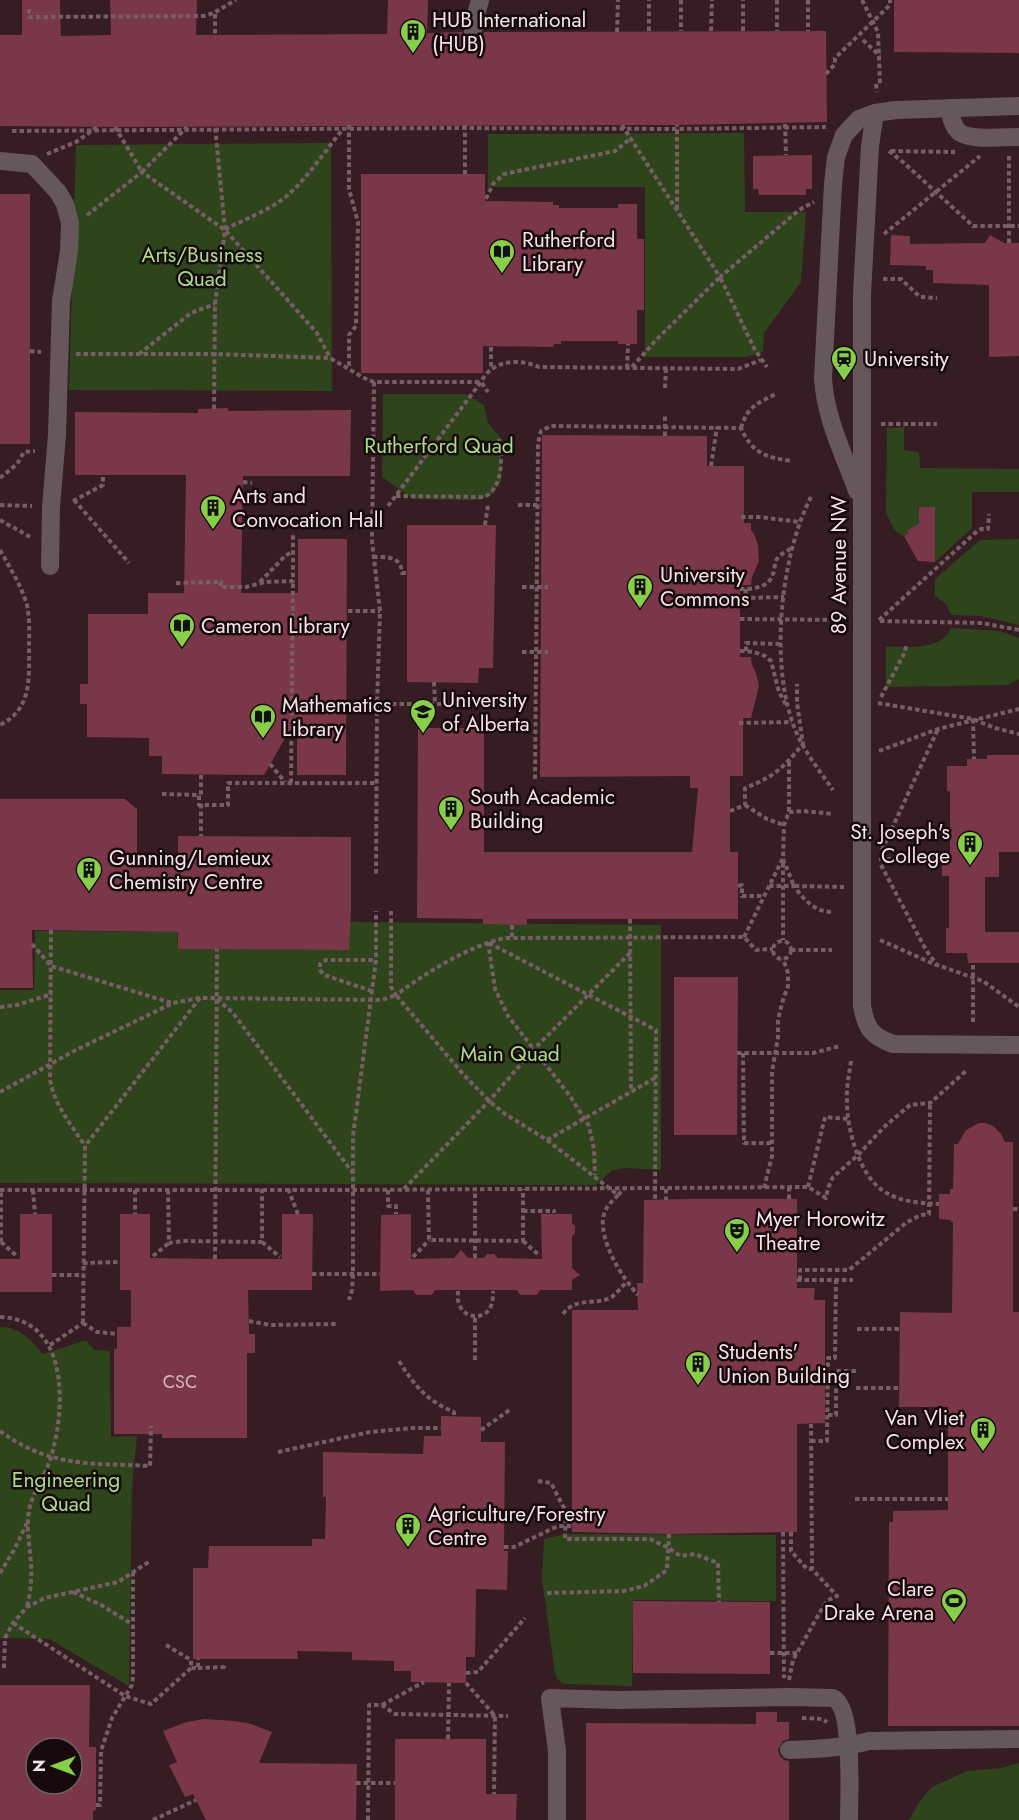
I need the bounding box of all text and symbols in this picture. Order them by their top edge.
place label: HUB International (HUB) [432,5,586,59]
building icon: HUB International (HUB) [398,17,428,55]
place label: Rutherford Library [522,225,616,279]
library icon: Rutherford Library [487,237,517,275]
park label: Arts/Business Quad [142,240,262,294]
station icon: University [829,344,859,382]
place label: University [864,344,950,374]
park label: Rutherford Quad [364,431,514,461]
place label: Arts and Convocation Hall [232,481,383,535]
building icon: Arts and Convocation Hall [198,493,228,531]
street label: 89 Avenue NW [824,495,854,634]
place label: University Commons [660,560,750,614]
building icon: University Commons [625,572,655,610]
library icon: Cameron Library [167,611,197,649]
place label: Cameron Library [201,611,350,641]
place label: University of Alberta [442,685,530,739]
place label: Mathematics Library [282,690,391,744]
school or university icon: University of Alberta [408,697,438,735]
library icon: Mathematics Library [248,702,278,740]
place label: South Academic Building [470,782,615,836]
building icon: South Academic Building [436,794,466,832]
place label: St. Joseph's College [850,817,950,871]
building icon: St. Joseph's College [955,829,985,867]
place label: Gunning/Lemieux Chemistry Centre [109,843,271,897]
building icon: Gunning/Lemieux Chemistry Centre [74,855,104,893]
park label: Main Quad [460,1039,560,1069]
place label: Myer Horowitz Theatre [756,1204,886,1258]
theatre icon: Myer Horowitz Theatre [722,1216,752,1254]
place label: Students' Union Building [718,1337,850,1391]
building icon: Students' Union Building [683,1349,713,1387]
house number: CSC [163,1369,197,1395]
place label: Van Vliet Complex [885,1403,964,1457]
building icon: Van Vliet Complex [968,1415,998,1453]
park label: Engineering Quad [12,1465,120,1519]
place label: Agriculture/Forestry Centre [428,1499,606,1553]
building icon: Agriculture/Forestry Centre [393,1511,423,1549]
place label: Clare Drake Arena [824,1574,934,1628]
sports icon: Clare Drake Arena [939,1586,969,1624]
north arrow [24,1736,84,1796]
text: N [28,1760,51,1772]

